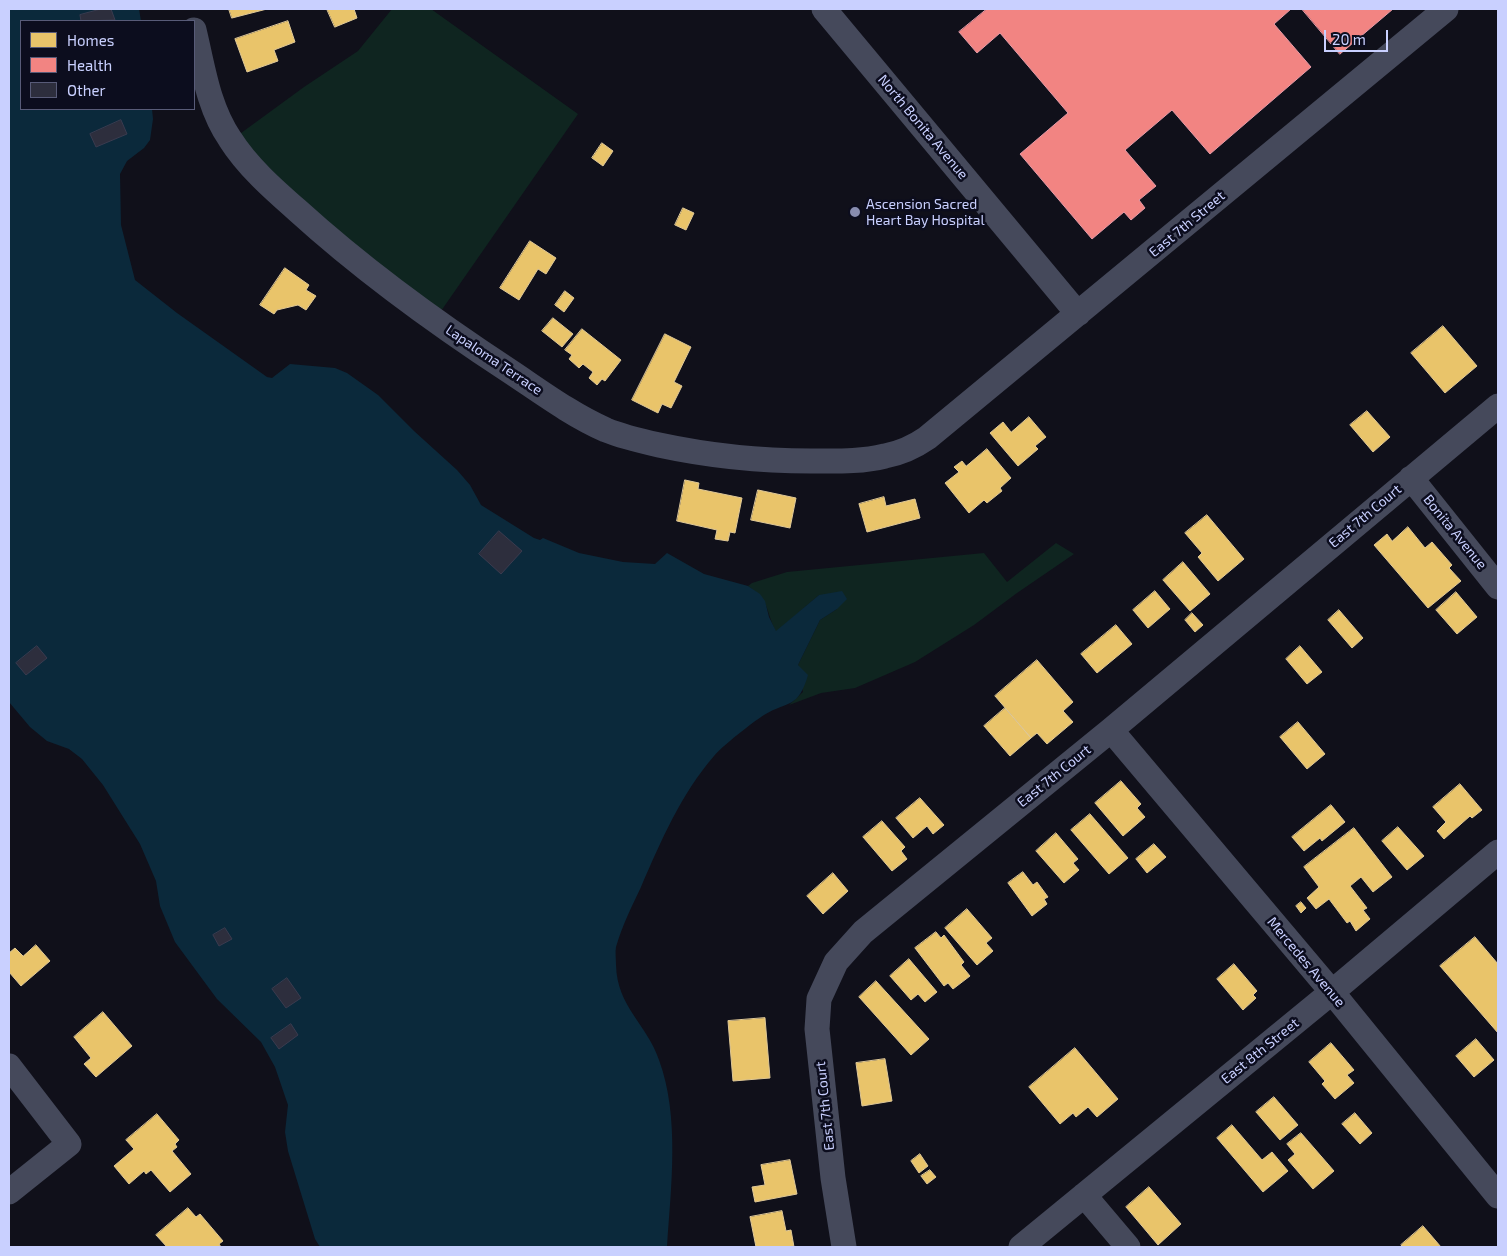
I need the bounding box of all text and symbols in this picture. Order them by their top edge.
legend [20,20,195,110]
scale bar [1327,20,1391,52]
text: 20 m [1332,30,1366,48]
text: Homes [67,31,114,49]
text: Health [67,56,112,74]
street label: North Bonita Avenue [874,71,972,183]
text: Other [67,81,106,99]
street label: East 7th Street [1146,187,1228,261]
place label: Ascension Sacred Heart Bay Hospital [866,196,985,228]
marker: Ascension Sacred Heart Bay Hospital [848,205,862,219]
street label: Lapaloma Terrace [442,321,546,399]
street label: East 7th Court [1325,481,1405,551]
street label: Bonita Avenue [1420,491,1490,573]
street label: East 7th Court [1014,741,1094,811]
street label: Mercedes Avenue [1264,914,1348,1010]
street label: East 8th Street [1218,1015,1302,1087]
street label: East 7th Court [812,1061,838,1151]

